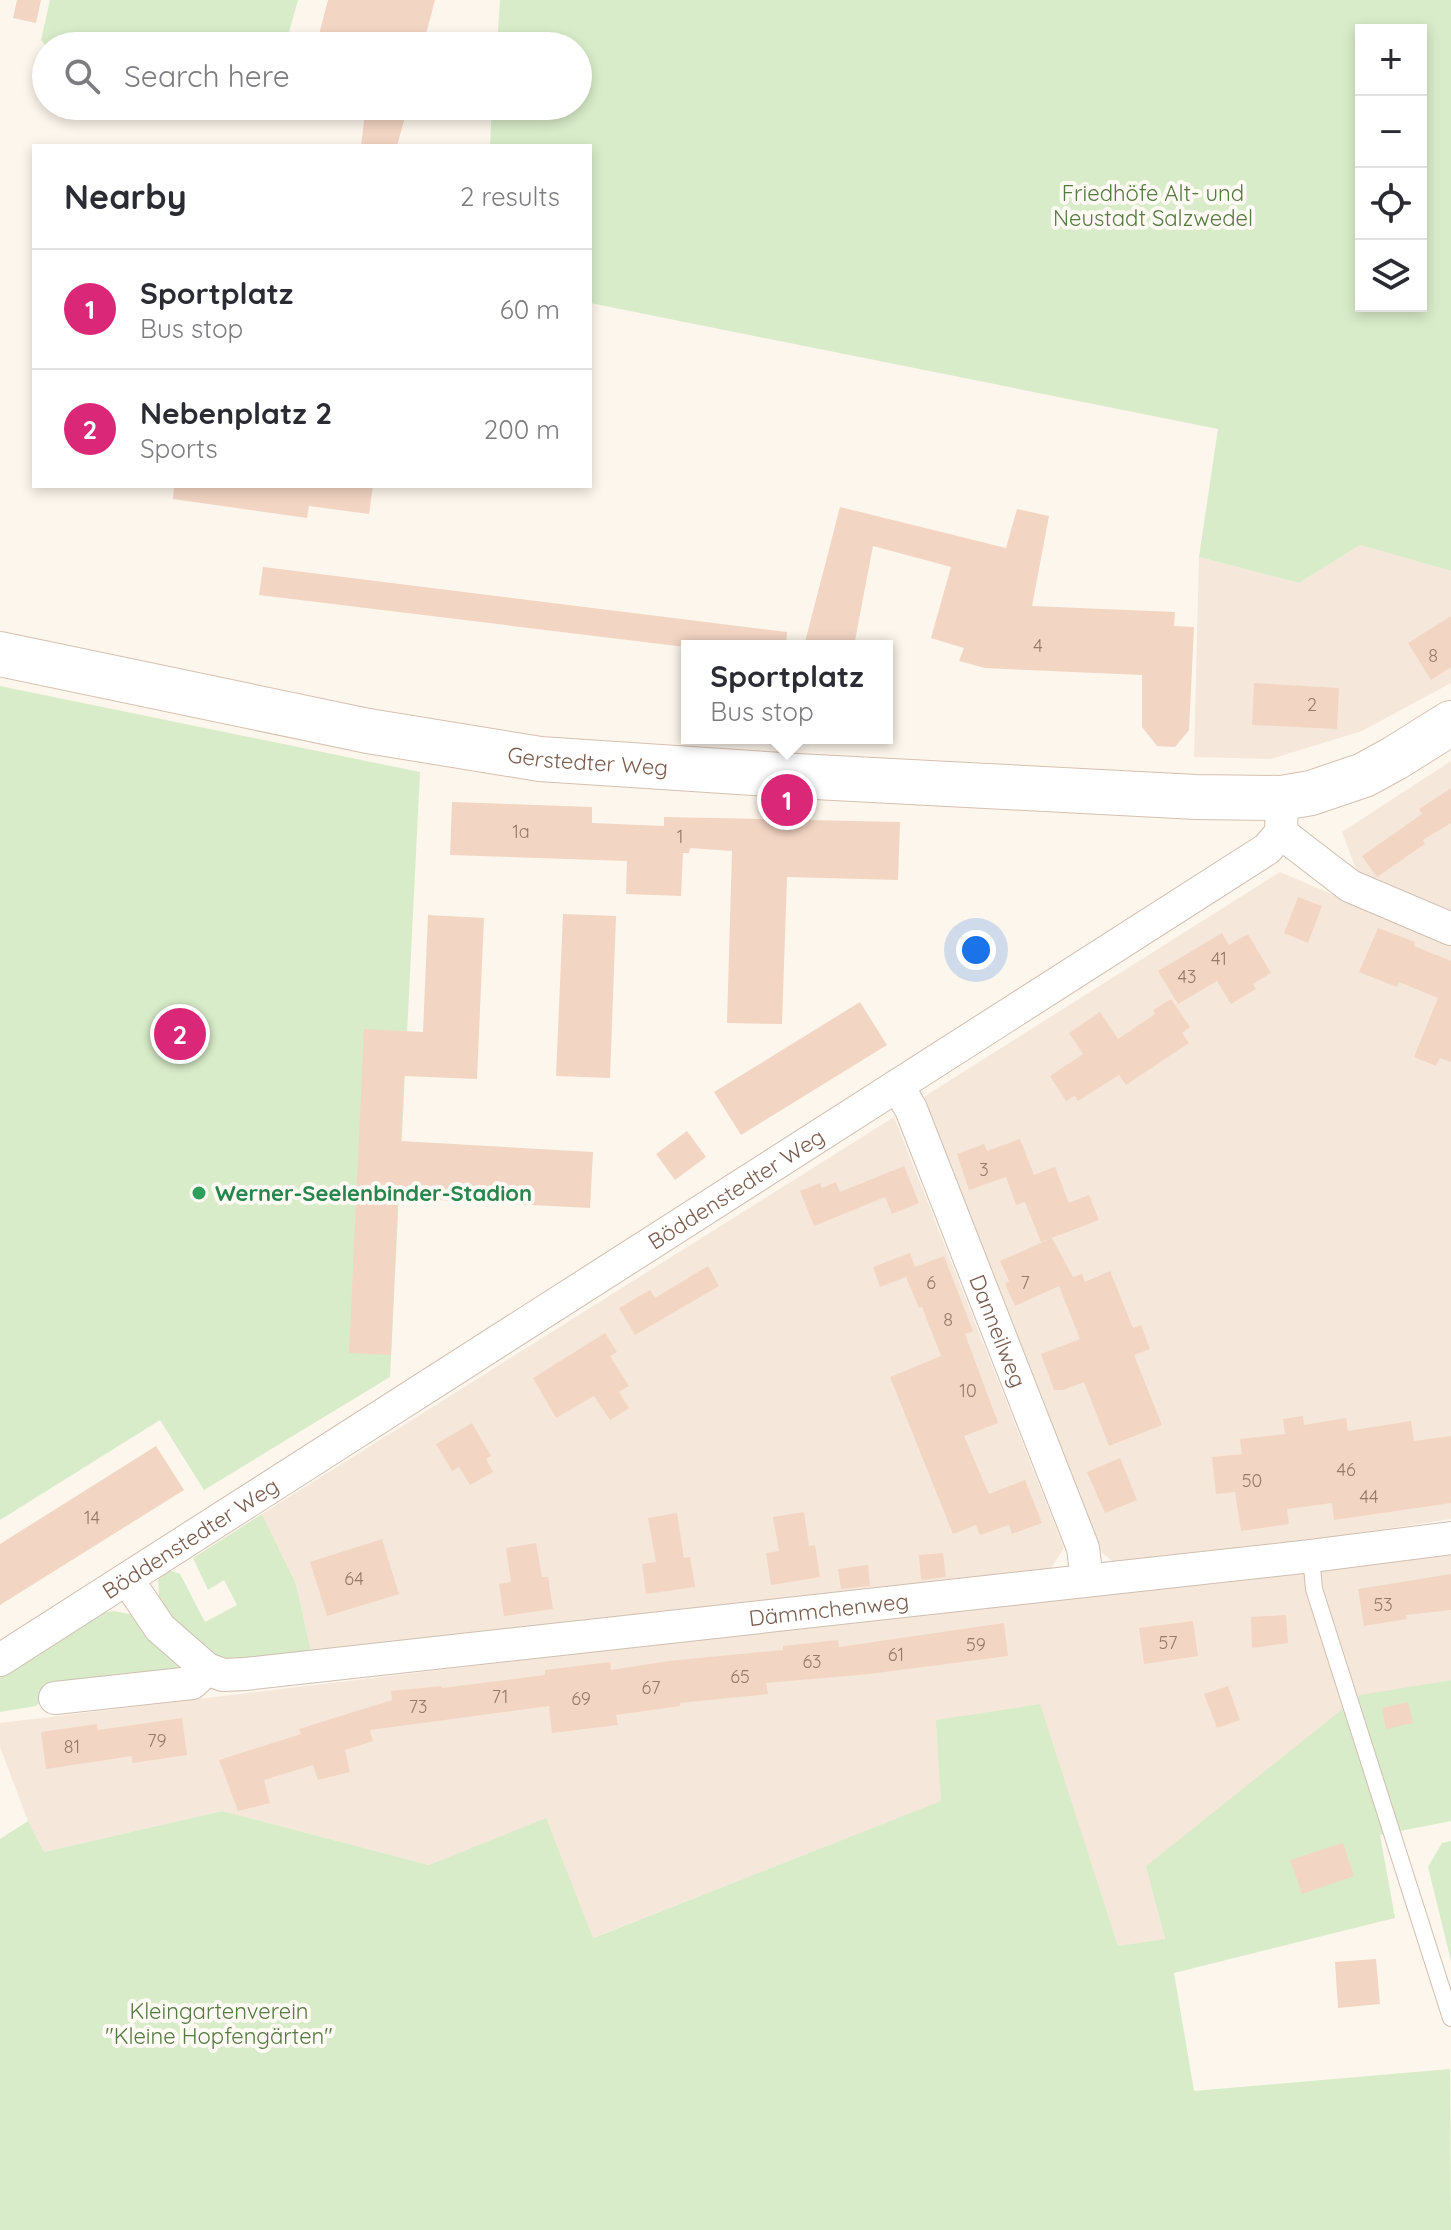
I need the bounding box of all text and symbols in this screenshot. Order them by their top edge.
map controls [1355,24,1427,312]
button: + [1355,24,1427,96]
search box [32,32,592,120]
icon: search [60,54,104,98]
text: Search here [124,57,290,95]
button: − [1355,96,1427,168]
button: locate [1355,168,1427,240]
text: Nearby [64,175,187,218]
park label: Friedhöfe Alt- und Neustadt Salzwedel [1053,179,1253,232]
text: 2 results [460,180,560,213]
button: layers [1355,240,1427,312]
text: Sportplatz [140,274,293,312]
text: 1 [85,293,95,326]
text: 60 m [500,293,560,326]
text: Bus stop [140,312,243,345]
text: Nebenplatz 2 [140,394,332,432]
text: 2 [83,413,97,446]
text: 200 m [484,413,560,446]
text: Sports [140,432,218,465]
house number: 4 [1033,634,1043,657]
popup [681,640,893,744]
house number: 8 [1428,644,1438,667]
text: Sportplatz [710,657,864,695]
house number: 2 [1307,693,1317,716]
text: Bus stop [710,695,814,728]
street label: Gerstedter Weg [505,740,669,781]
pin: 1 [761,770,813,830]
house number: 1a [512,820,530,843]
house number: 1 [677,825,683,848]
your location [956,930,996,970]
house number: 41 [1211,947,1227,970]
house number: 43 [1178,965,1196,988]
pin: 2 [154,1004,206,1064]
street label: Böddenstedter Weg [643,1122,830,1256]
house number: 3 [979,1158,989,1181]
place label: Werner-Seelenbinder-Stadion [215,1179,532,1207]
marker: Werner-Seelenbinder-Stadion [190,1184,208,1202]
street label: Danneilweg [963,1270,1033,1392]
house number: 6 [926,1271,936,1294]
house number: 7 [1020,1271,1030,1294]
house number: 8 [943,1308,953,1331]
house number: 10 [959,1379,977,1402]
house number: 46 [1336,1458,1356,1481]
house number: 50 [1242,1469,1262,1492]
street label: Böddenstedter Weg [97,1471,284,1605]
house number: 44 [1360,1485,1378,1508]
house number: 14 [84,1506,100,1529]
house number: 64 [344,1567,364,1590]
street label: Dämmchenweg [747,1587,910,1632]
house number: 53 [1373,1593,1393,1616]
house number: 57 [1158,1631,1178,1654]
house number: 59 [966,1633,986,1656]
house number: 61 [888,1643,904,1666]
house number: 63 [802,1650,822,1673]
house number: 65 [730,1665,750,1688]
house number: 67 [642,1676,660,1699]
house number: 71 [492,1685,508,1708]
house number: 69 [571,1687,591,1710]
house number: 73 [409,1695,427,1718]
house number: 79 [147,1729,167,1752]
house number: 81 [64,1735,80,1758]
park label: Kleingartenverein "Kleine Hopfengärten" [105,1997,333,2050]

